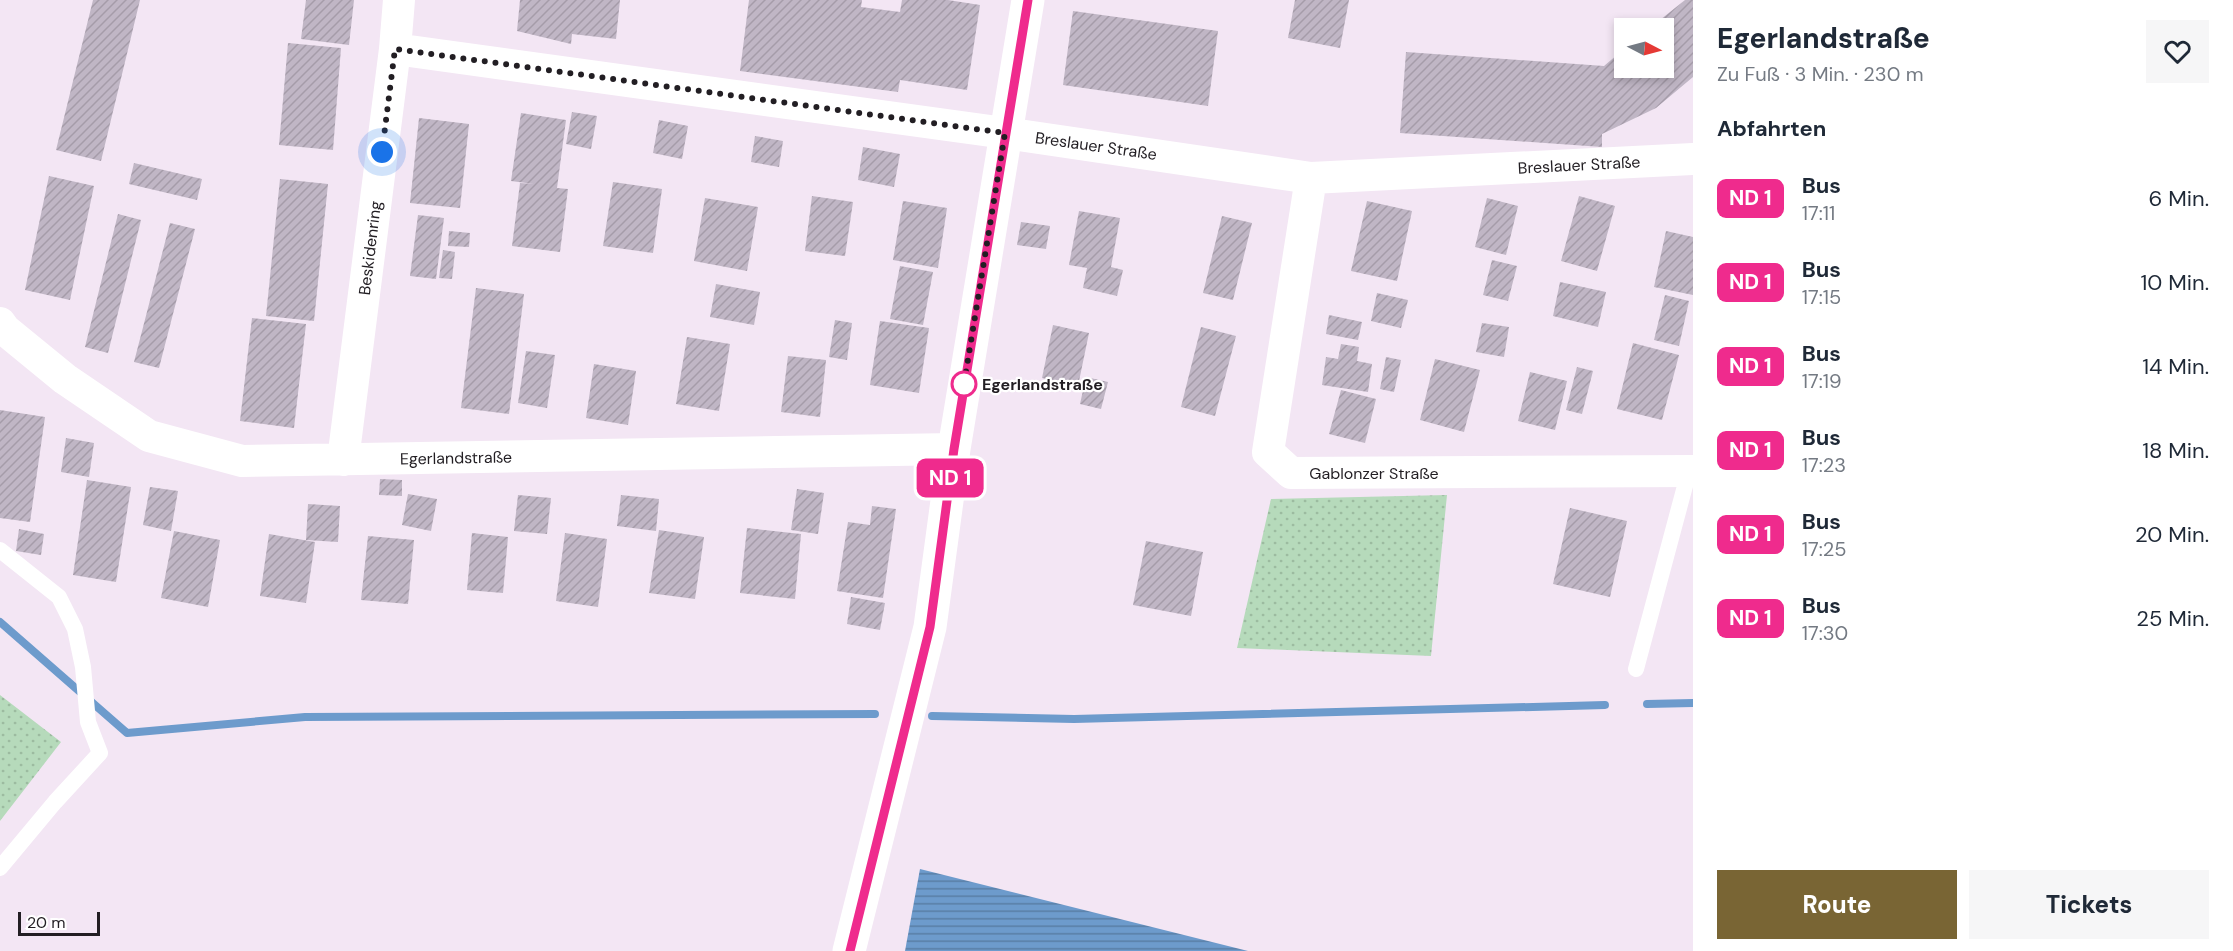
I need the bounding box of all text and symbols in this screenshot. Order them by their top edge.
north arrow [1614,18,1674,78]
map controls [1614,18,1674,78]
text: Egerlandstraße [1717,20,1930,57]
button: heart [2146,20,2209,83]
text: Zu Fuß · 3 Min. · 230 m [1717,61,1924,87]
text: Abfahrten [1717,114,1826,143]
street label: Breslauer Straße [1034,127,1158,165]
your location [367,137,397,167]
street label: Breslauer Straße [1517,151,1641,179]
text: Bus [1802,171,1841,200]
text: ND 1 [1729,184,1772,212]
text: 6 Min. [2149,184,2209,213]
street label: Beskidenring [354,200,386,296]
text: 17:11 [1802,200,1835,226]
text: Bus [1802,255,1841,284]
text: ND 1 [1729,268,1772,296]
text: 10 Min. [2140,268,2209,297]
text: 17:15 [1802,284,1841,310]
text: Bus [1802,339,1841,368]
text: ND 1 [1729,352,1772,380]
text: 14 Min. [2142,352,2209,381]
text: 17:19 [1802,368,1842,394]
marker: Egerlandstraße [951,371,977,397]
place label: Egerlandstraße [982,374,1103,395]
text: Bus [1802,423,1841,452]
text: ND 1 [1729,436,1772,464]
text: 18 Min. [2142,436,2209,465]
street label: Egerlandstraße [400,447,512,469]
text: 17:23 [1802,452,1846,478]
line badge: ND 1 [908,458,992,498]
street label: Gablonzer Straße [1309,463,1439,484]
text: ND 1 [929,464,971,492]
text: Bus [1802,507,1841,536]
text: ND 1 [1729,520,1772,548]
text: 20 Min. [2135,520,2209,549]
text: 17:25 [1802,536,1846,562]
text: Bus [1802,591,1841,620]
text: ND 1 [1729,604,1772,632]
text: 25 Min. [2136,604,2209,633]
text: 17:30 [1802,620,1848,646]
button: Route [1717,870,1957,939]
button: Tickets [1969,870,2209,939]
scale bar [18,909,100,936]
text: 20 m [27,912,66,933]

